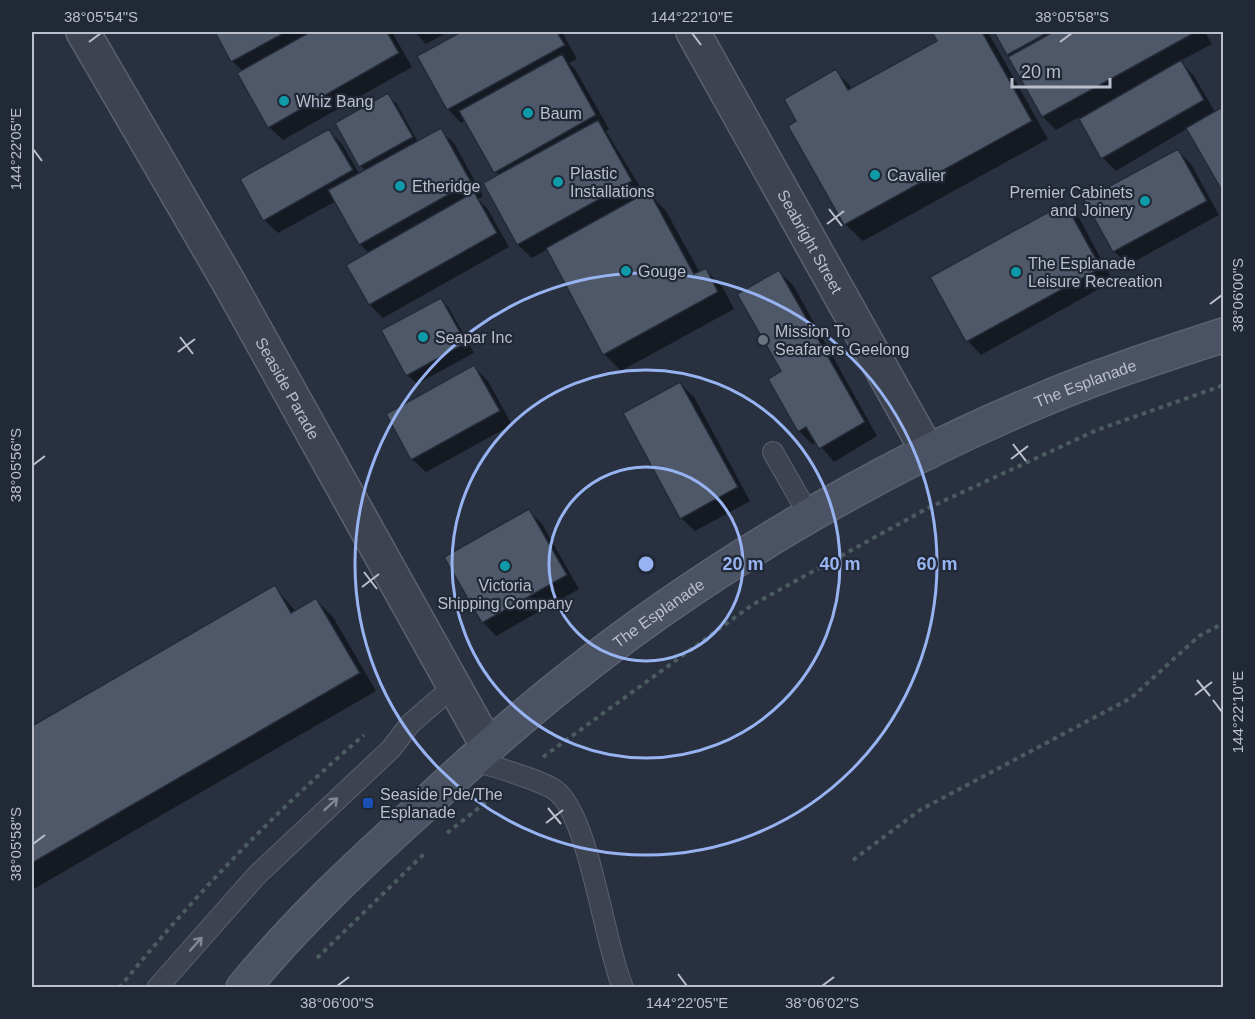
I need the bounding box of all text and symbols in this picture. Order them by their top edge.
text: 38°05'54"S [64,8,138,25]
text: 144°22'10"E [651,8,733,25]
text: 38°05'58"S [1035,8,1109,25]
scale bar [1012,51,1110,89]
text: 20 m [1021,62,1061,82]
place label: Whiz Bang [296,93,373,110]
marker: Whiz Bang [277,94,291,108]
place label: Baum [540,105,582,122]
marker: Baum [521,106,535,120]
text: 144°22'05"E [7,108,24,190]
place label: Plastic Installations [570,165,655,200]
place label: Cavalier [887,167,946,184]
marker: Cavalier [868,168,882,182]
marker: Plastic Installations [551,175,565,189]
place label: Etheridge [412,178,481,195]
marker: Etheridge [393,179,407,193]
place label: Premier Cabinets and Joinery [1009,184,1133,219]
street label: Seabright Street [774,187,846,297]
marker: Premier Cabinets and Joinery [1138,194,1152,208]
place label: The Esplanade Leisure Recreation [1028,255,1162,290]
text: 38°06'00"S [1229,258,1246,332]
place label: Gouge [638,263,686,280]
marker: Gouge [619,264,633,278]
marker: The Esplanade Leisure Recreation [1009,265,1023,279]
place label: Mission To Seafarers Geelong [775,323,909,358]
place label: Seapar Inc [435,329,512,346]
marker: Seapar Inc [416,330,430,344]
marker: Mission To Seafarers Geelong [756,333,770,347]
street label: Seaside Parade [252,335,323,443]
street label: The Esplanade [1032,357,1139,411]
text: 38°05'56"S [7,428,24,502]
centre of rings [636,554,656,574]
text: 20 m [722,554,764,574]
text: 40 m [819,554,861,574]
text: 60 m [916,554,958,574]
marker: Victoria Shipping Company [498,559,512,573]
street label: The Esplanade [610,575,708,651]
place label: Victoria Shipping Company [437,577,573,612]
text: 144°22'10"E [1229,671,1246,753]
place label: Seaside Pde/The Esplanade [380,786,503,821]
one-way arrow [324,796,339,811]
marker: Seaside Pde/The Esplanade [361,796,375,810]
text: 38°05'58"S [7,807,24,881]
one-way arrow [189,937,203,952]
text: 38°06'00"S [300,994,374,1011]
text: 144°22'05"E [646,994,728,1011]
text: 38°06'02"S [785,994,859,1011]

